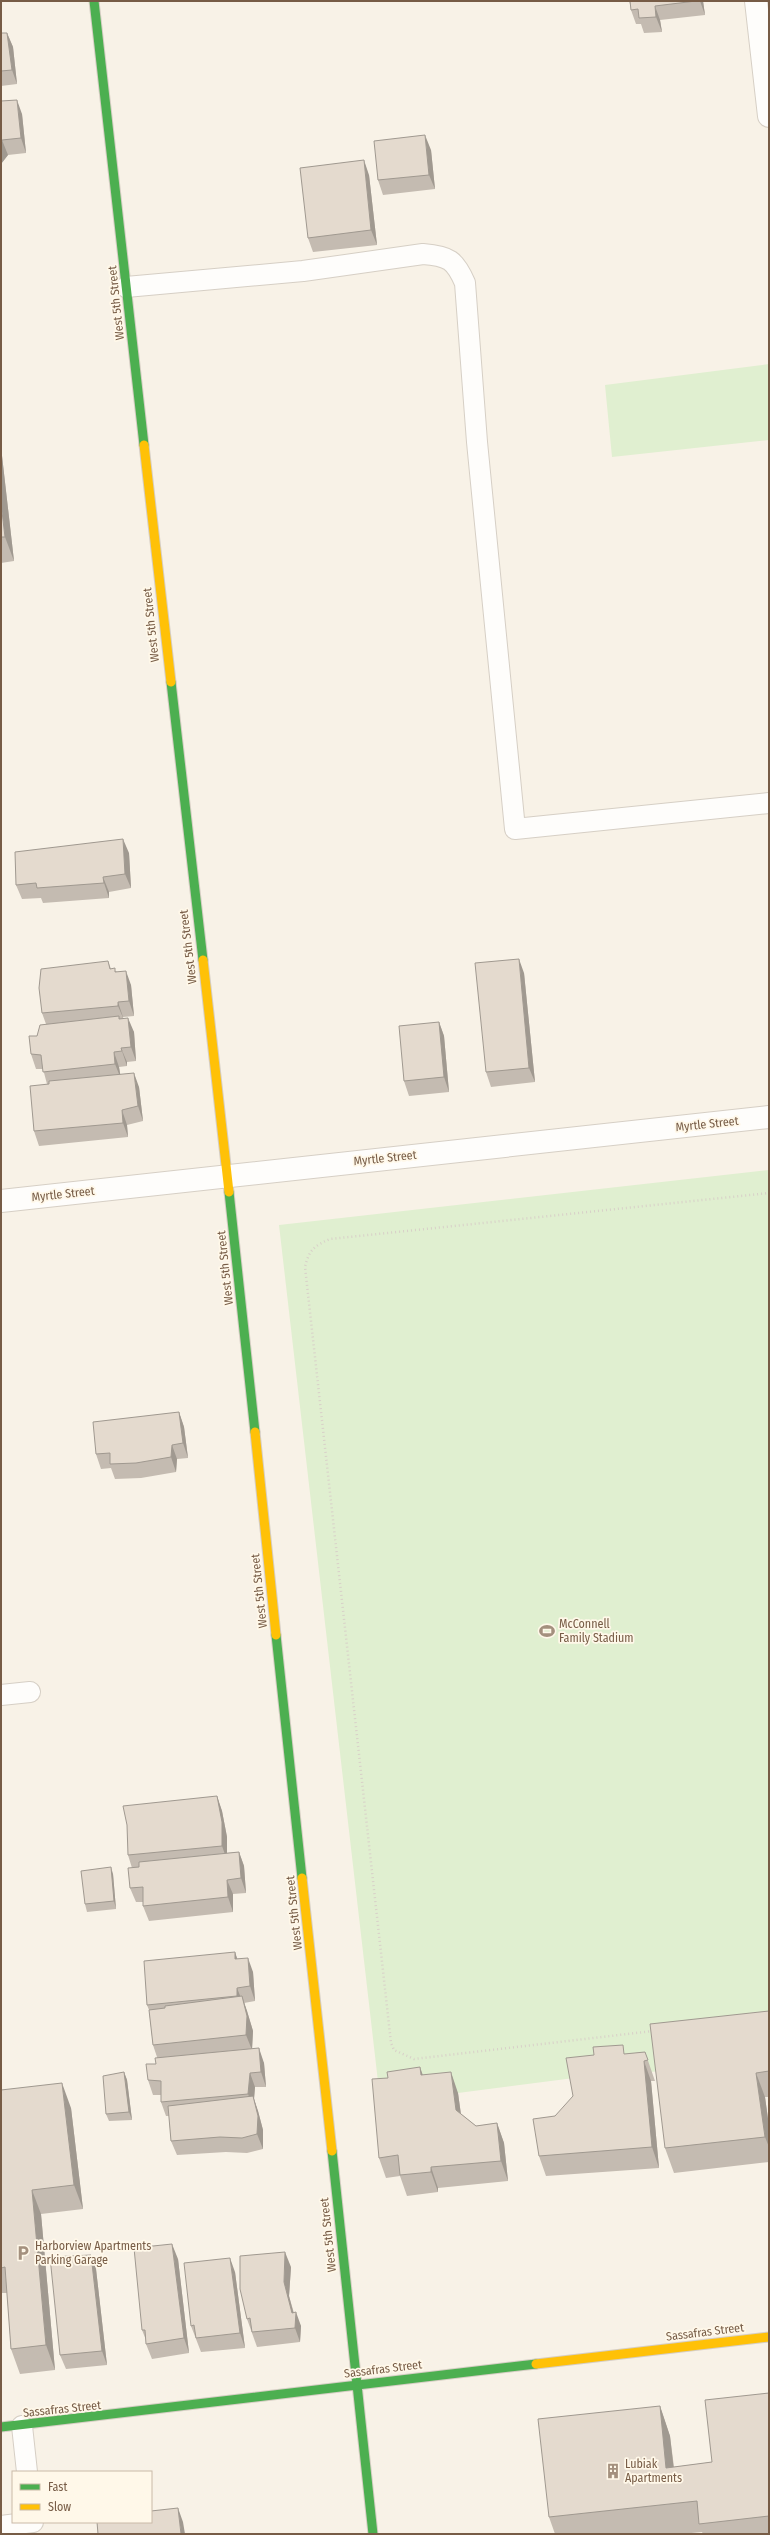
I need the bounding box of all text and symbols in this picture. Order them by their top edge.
street label: West 5th Street [105,265,127,341]
street label: West 5th Street [140,587,162,663]
street label: West 5th Street [176,909,199,985]
street label: Myrtle Street [675,1114,739,1134]
street label: Myrtle Street [353,1148,417,1168]
street label: Myrtle Street [31,1184,95,1204]
street label: West 5th Street [214,1230,236,1306]
street label: West 5th Street [248,1553,270,1629]
place label: McConnell Family Stadium [559,1617,634,1645]
sports icon: McConnell Family Stadium [538,1622,556,1640]
street label: West 5th Street [283,1875,305,1951]
street label: West 5th Street [317,2197,339,2273]
place label: Harborview Apartments Parking Garage [35,2239,151,2267]
parking icon: Harborview Apartments Parking Garage [14,2244,32,2262]
street label: Sassafras Street [665,2320,745,2344]
street label: Sassafras Street [343,2357,423,2381]
street label: Sassafras Street [22,2398,102,2420]
place label: Lubiak Apartments [625,2457,682,2485]
building icon: Lubiak Apartments [604,2462,622,2480]
legend [12,2471,152,2523]
text: Fast [48,2480,67,2494]
text: Slow [48,2500,71,2514]

